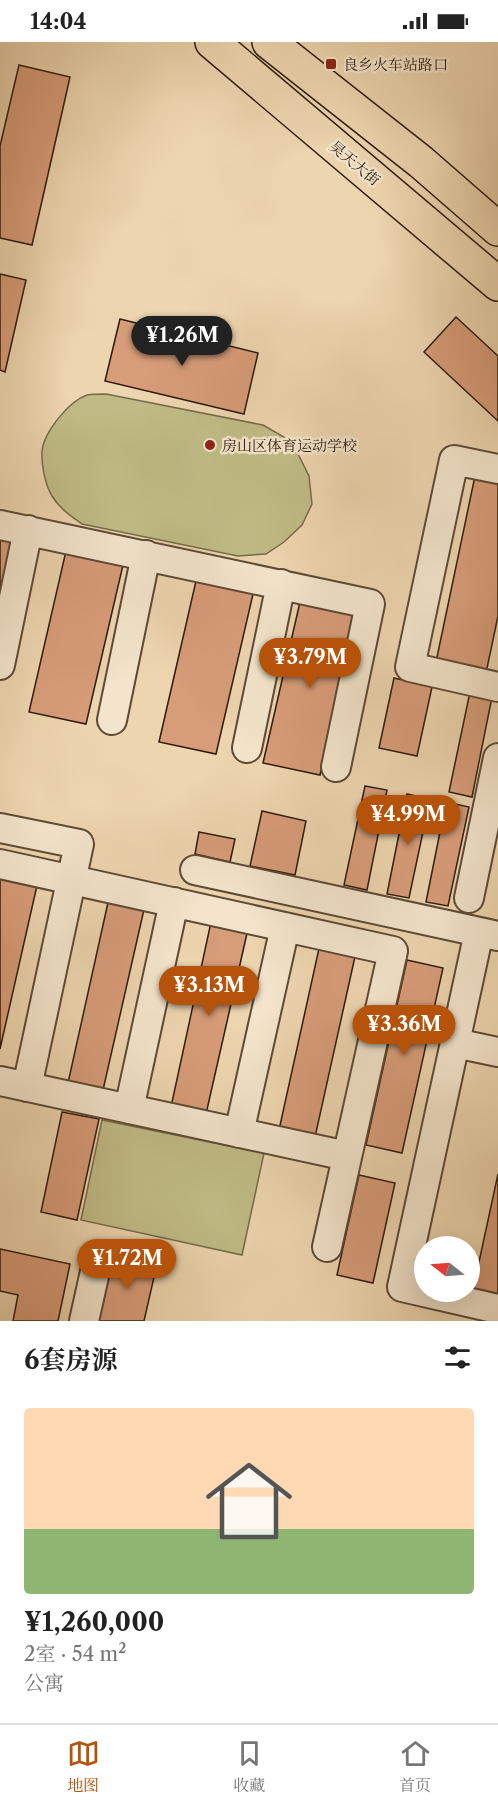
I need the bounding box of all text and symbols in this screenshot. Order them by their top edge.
text: 14:04 [30,8,87,35]
place label: 良乡火车站路口 [343,55,448,74]
marker: 良乡火车站路口 [324,57,338,71]
street label: 昊天大街 [326,136,384,190]
pin: ¥1.26M [133,316,231,367]
text: ¥1.26M [145,323,219,347]
place label: 房山区体育运动学校 [222,436,357,455]
marker: 房山区体育运动学校 [203,438,217,452]
pin: ¥3.79M [261,638,359,689]
text: ¥3.79M [273,645,347,669]
pin: ¥4.99M [359,795,457,846]
text: ¥4.99M [370,802,446,826]
pin: ¥3.13M [160,966,258,1017]
text: ¥3.13M [173,973,245,997]
pin: ¥3.36M [355,1005,453,1056]
text: ¥3.36M [366,1012,442,1036]
north arrow [414,1236,480,1302]
map controls [414,1236,480,1302]
pin: ¥1.72M [78,1239,176,1290]
text: ¥1.72M [91,1246,163,1270]
icon: filters [441,1341,474,1374]
text: 6套房源 [24,1344,118,1376]
icon: home [195,1447,303,1555]
text: ¥1,260,000 [24,1606,164,1638]
text: 2室 · 54 m² [24,1642,126,1666]
text: 公寓 [24,1671,64,1695]
tab: 地图 [67,1737,100,1796]
tab: 收藏 [233,1737,266,1796]
tab: 首页 [399,1737,432,1796]

